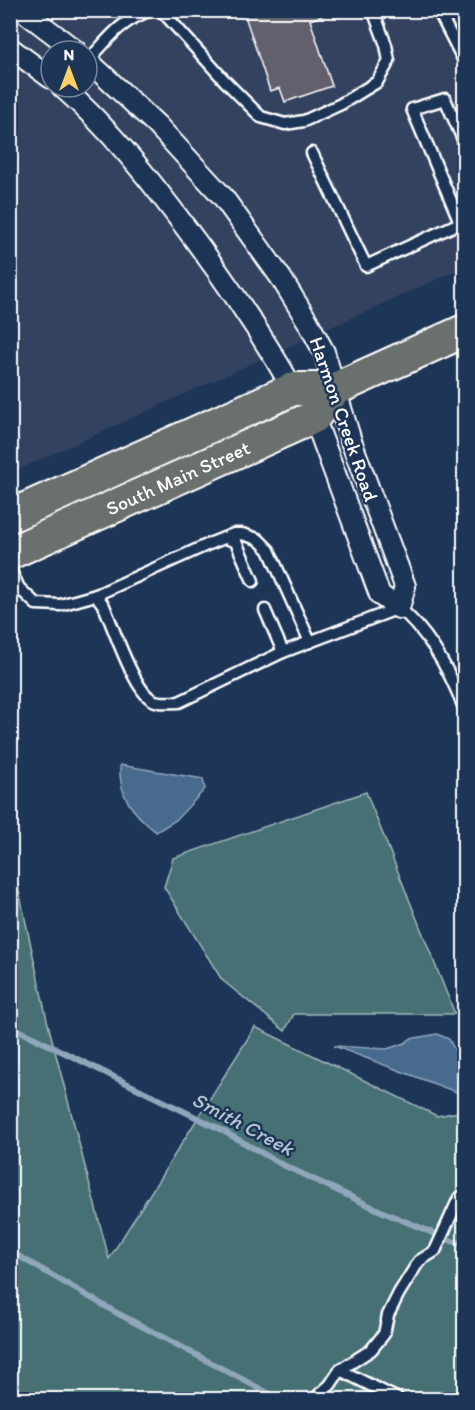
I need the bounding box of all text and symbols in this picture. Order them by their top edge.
north arrow [39,39,99,99]
text: N [64,45,74,64]
street label: Harmon Creek Road [305,333,383,505]
street label: South Main Street [102,435,254,521]
water label: Smith Creek [188,1086,299,1161]

